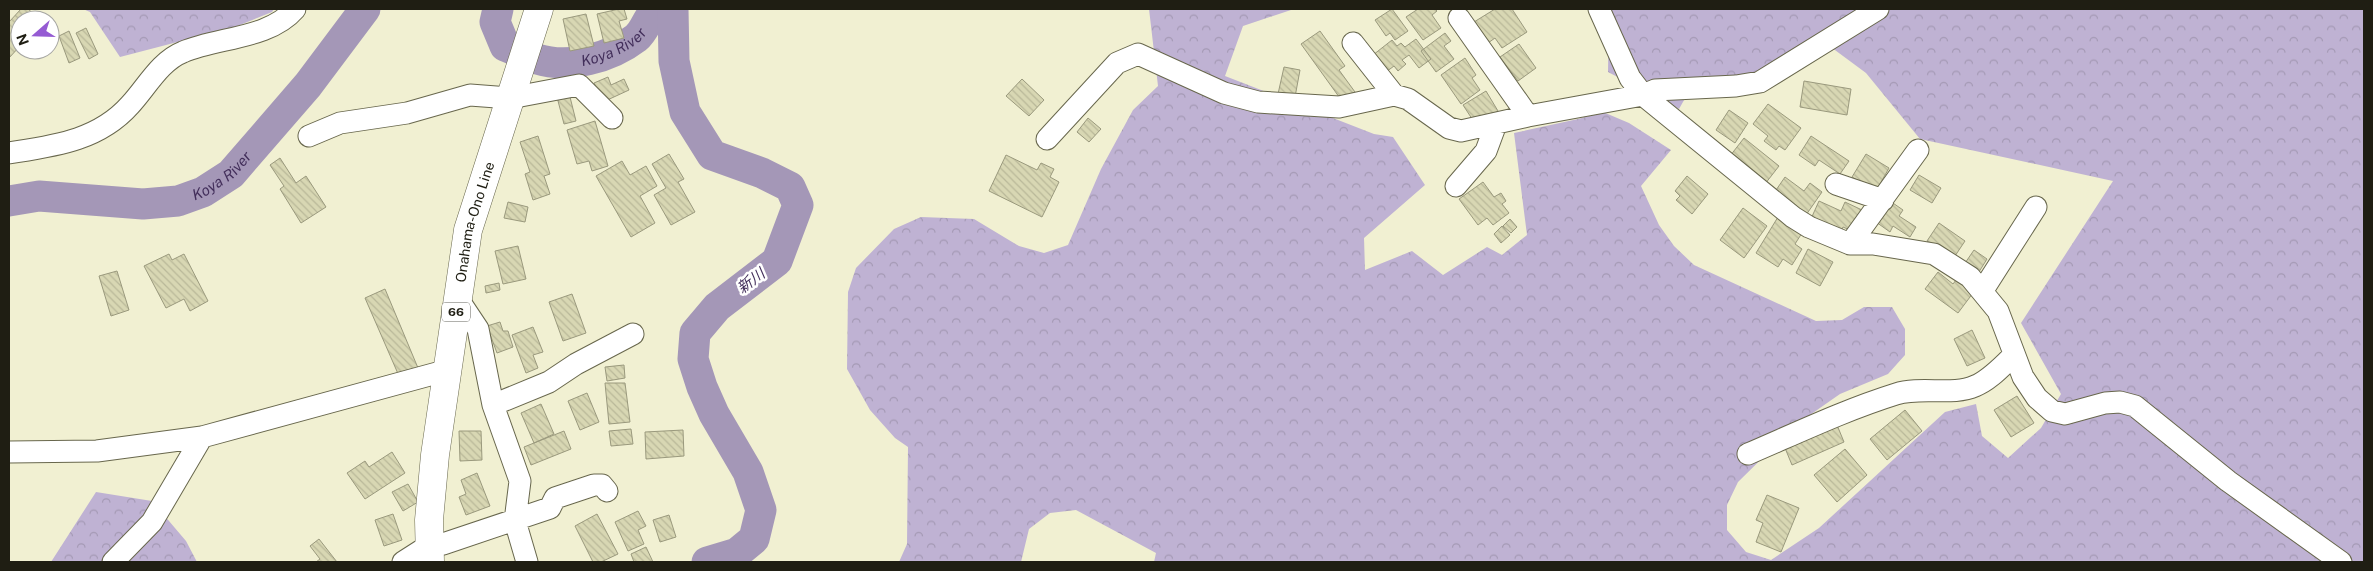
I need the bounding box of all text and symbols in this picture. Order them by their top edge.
north arrow [10,10,60,60]
water label: Koya River [579,24,650,69]
text: N [13,32,32,47]
water label: Koya River [190,148,255,203]
street label: Onahama-Ono Line [452,160,497,283]
water label: 新川 [734,264,769,296]
road number: 66 [442,302,470,322]

